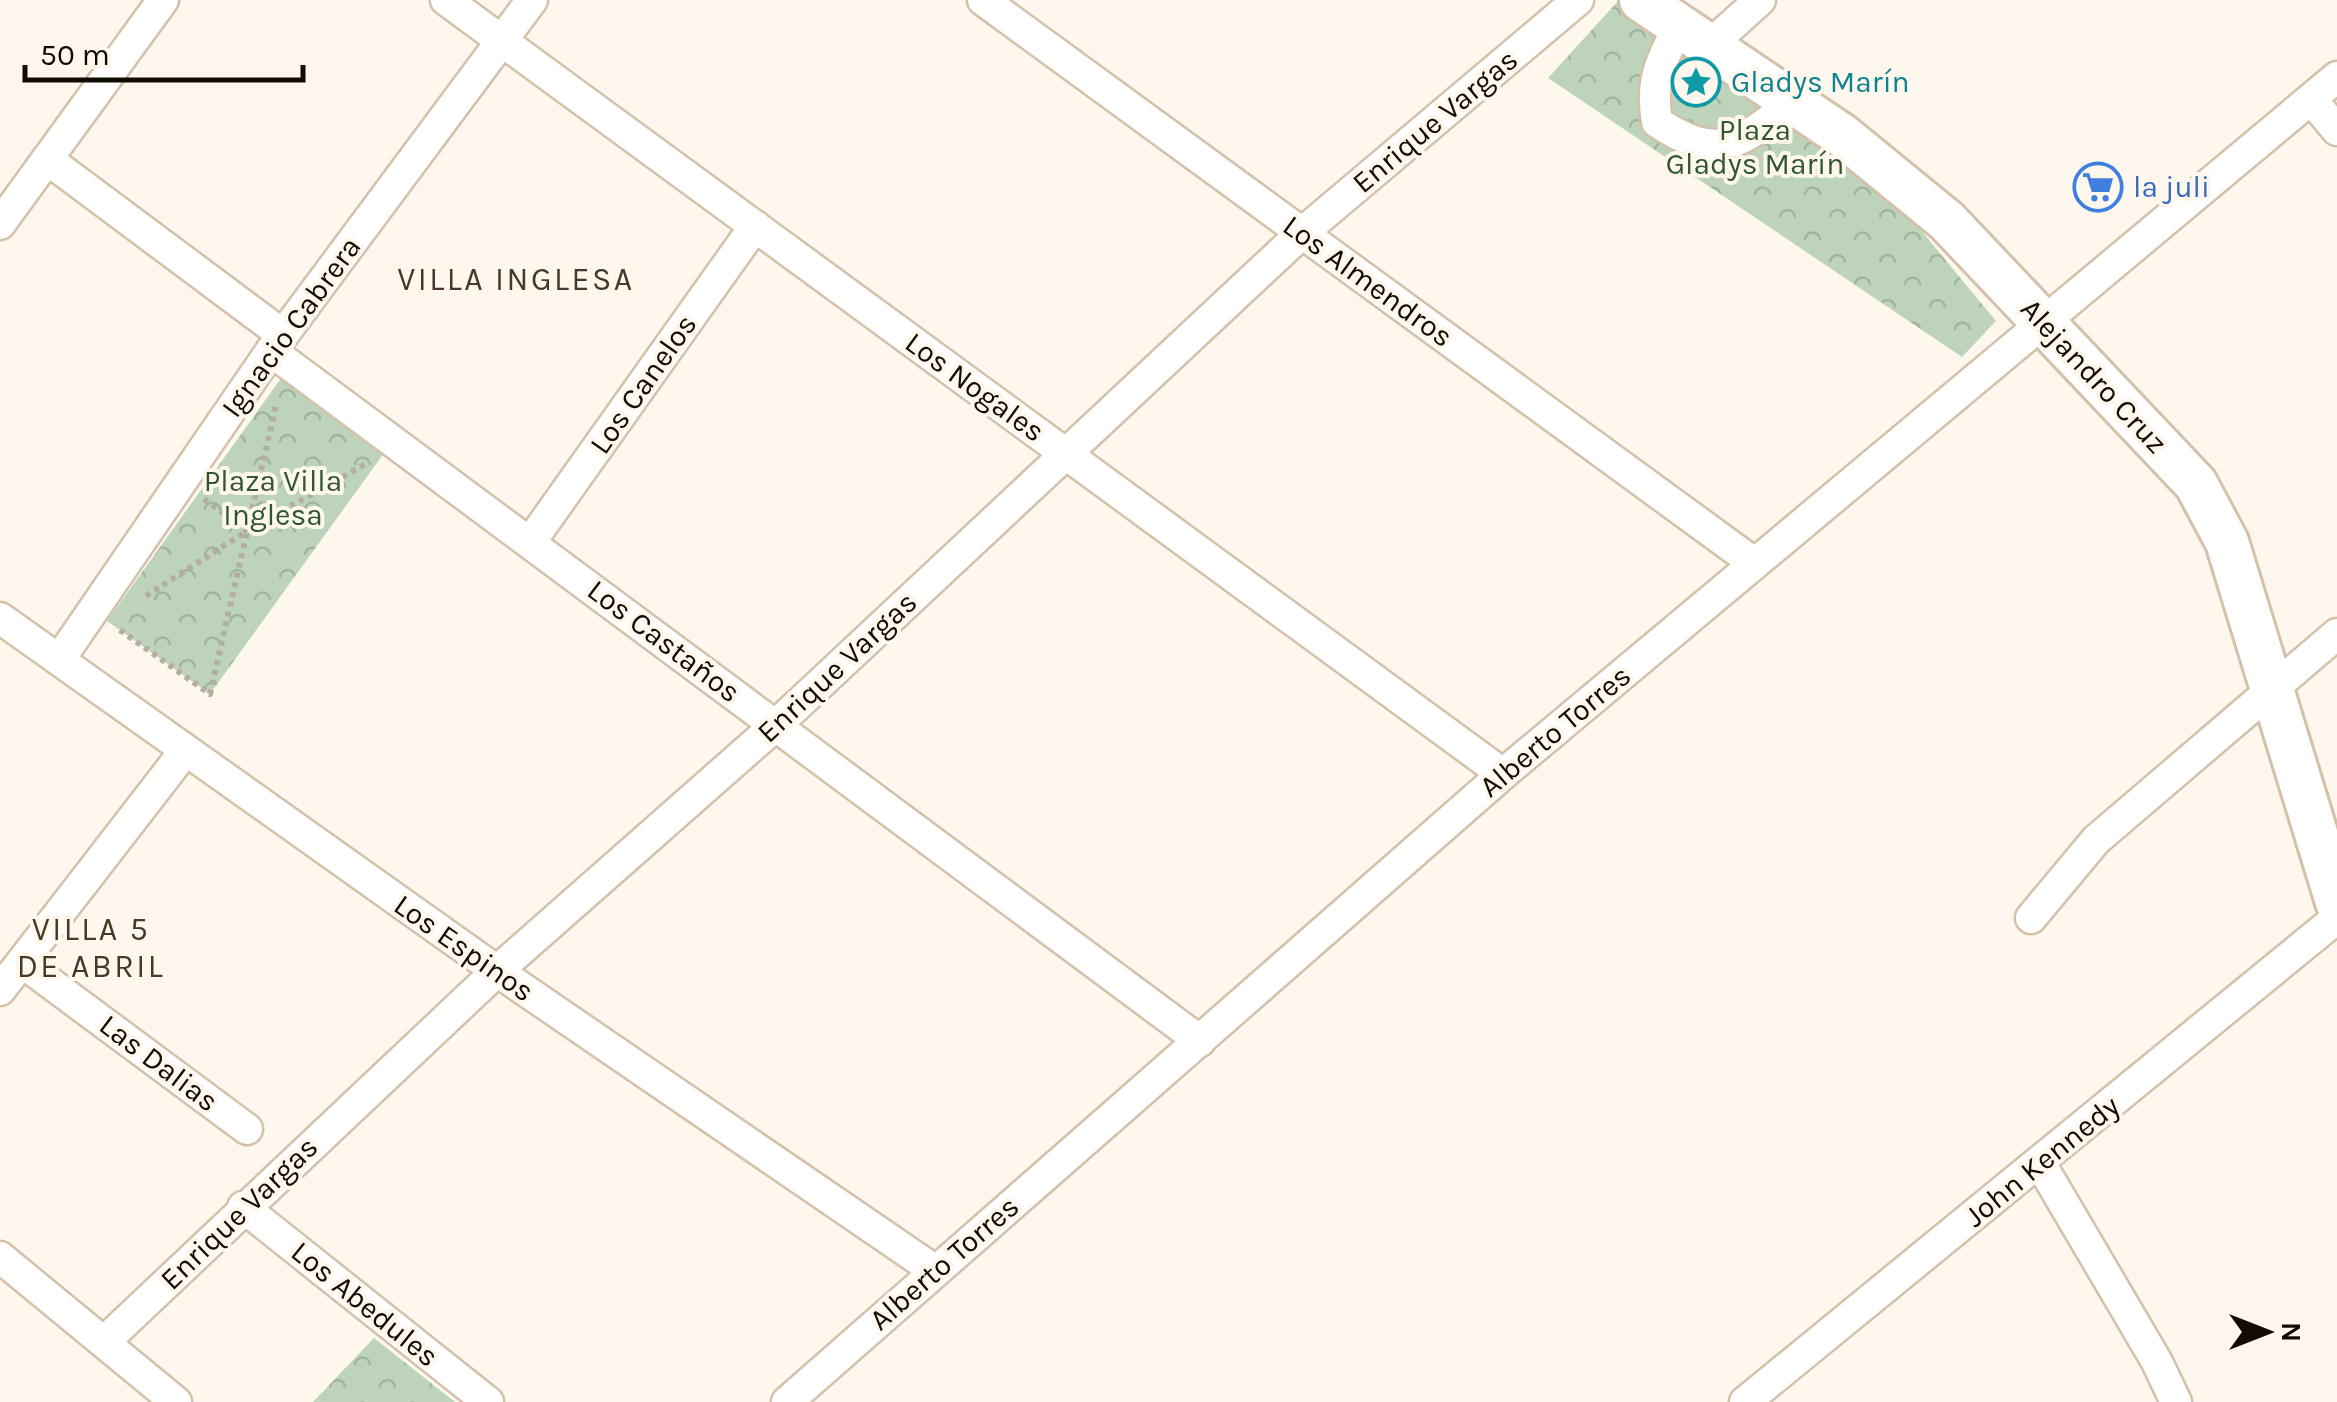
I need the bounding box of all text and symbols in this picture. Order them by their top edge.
scale bar [25,20,302,82]
text: 50 m [40,37,110,73]
street label: Enrique Vargas [1345,41,1525,201]
place icon: Gladys Marín [1670,56,1722,108]
place label: Gladys Marín [1731,64,1910,100]
park label: Plaza Gladys Marín [1666,112,1844,182]
supermarket icon: la juli [2072,161,2124,213]
place label: la juli [2133,169,2210,205]
street label: Los Almendros [1276,207,1460,355]
street label: Ignacio Cabrera [213,230,369,424]
district label: VILLA INGLESA [397,261,635,298]
street label: Alejandro Cruz [2013,291,2175,461]
street label: Los Canelos [582,307,704,461]
street label: Los Nogales [898,324,1052,450]
park label: Plaza Villa Inglesa [204,463,342,533]
street label: Los Castaños [580,572,748,710]
street label: Enrique Vargas [750,584,924,750]
street label: Alberto Torres [1472,657,1638,805]
street label: Los Espinos [387,887,541,1009]
district label: VILLA 5 DE ABRIL [17,911,165,985]
street label: Las Dalias [93,1007,225,1119]
street label: John Kennedy [1957,1088,2127,1234]
street label: Enrique Vargas [153,1129,325,1297]
street label: Alberto Torres [862,1188,1026,1338]
street label: Los Abedules [284,1234,446,1374]
north arrow [2217,1282,2317,1382]
text: N [2275,1322,2308,1342]

